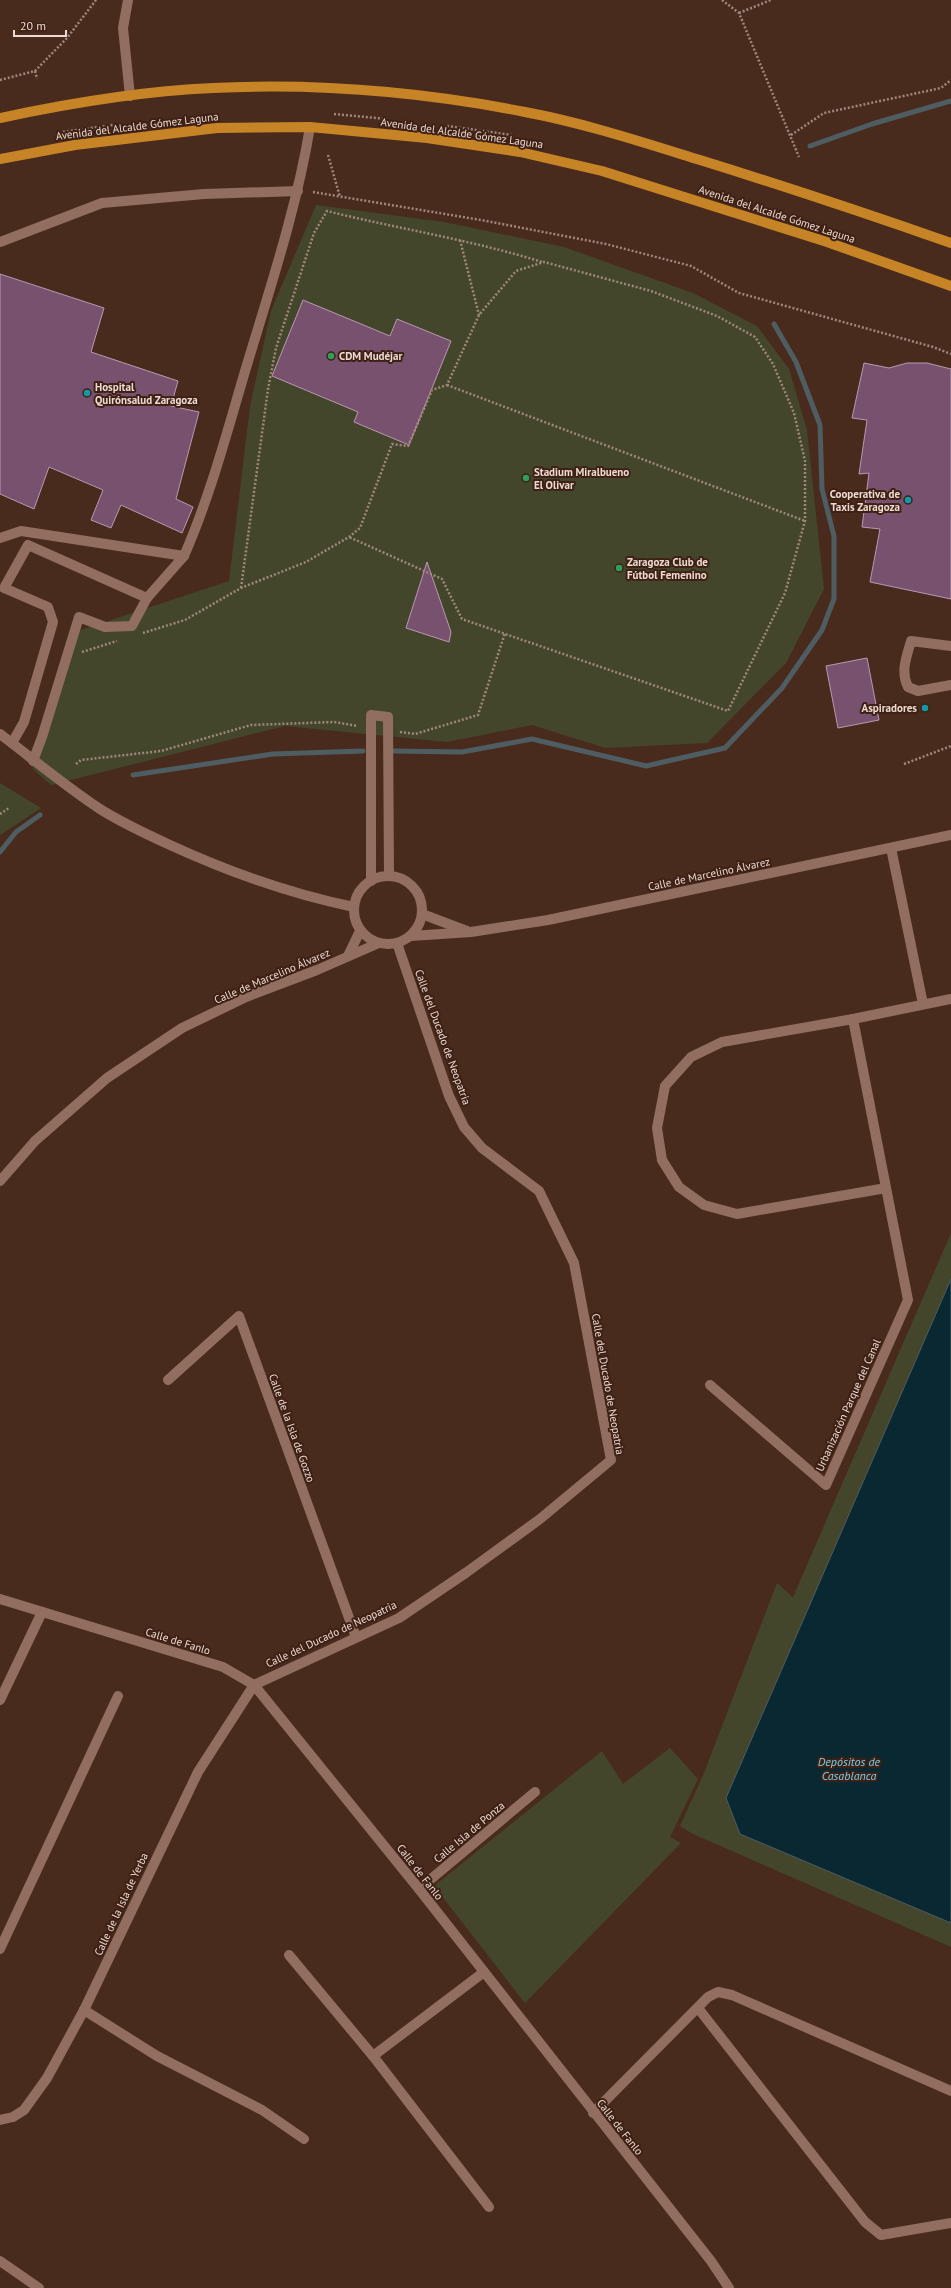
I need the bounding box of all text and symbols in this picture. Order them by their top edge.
scale bar [14,12,66,38]
text: 20 m [20,18,46,33]
street label: Avenida del Alcalde Gómez Laguna [55,109,219,143]
street label: Avenida del Alcalde Gómez Laguna [380,115,544,151]
street label: Avenida del Alcalde Gómez Laguna [697,182,857,246]
place label: CDM Mudéjar [339,349,402,363]
marker: CDM Mudéjar [326,351,336,361]
place label: Hospital Quirónsalud Zaragoza [95,380,198,407]
marker: Hospital Quirónsalud Zaragoza [82,388,92,398]
place label: Stadium Miralbueno El Olivar [534,465,629,492]
marker: Stadium Miralbueno El Olivar [521,473,531,483]
place label: Cooperativa de Taxis Zaragoza [830,487,900,514]
marker: Cooperativa de Taxis Zaragoza [903,495,913,505]
place label: Zaragoza Club de Fútbol Femenino [627,555,708,582]
marker: Zaragoza Club de Fútbol Femenino [614,563,624,573]
place label: Aspiradores [862,701,917,715]
marker: Aspiradores [920,703,930,713]
street label: Calle de Marcelino Álvarez [647,854,771,894]
street label: Calle de Marcelino Álvarez [212,945,332,1007]
street label: Calle del Ducado de Neopatria [412,967,474,1107]
street label: Calle del Ducado de Neopatria [589,1312,627,1456]
street label: Urbanización Parque del Canal [812,1336,884,1473]
street label: Calle de la Isla de Gozzo [266,1372,318,1484]
street label: Calle del Ducado de Neopatria [263,1597,399,1671]
street label: Calle de Fanlo [144,1624,212,1658]
water label: Depósitos de Casablanca [818,1754,881,1783]
street label: Calle Isla de Ponza [431,1798,507,1866]
street label: Calle de Fanlo [394,1841,446,1903]
street label: Calle de la Isla de Yerba [91,1850,151,1958]
street label: Calle de Fanlo [594,2096,646,2158]

